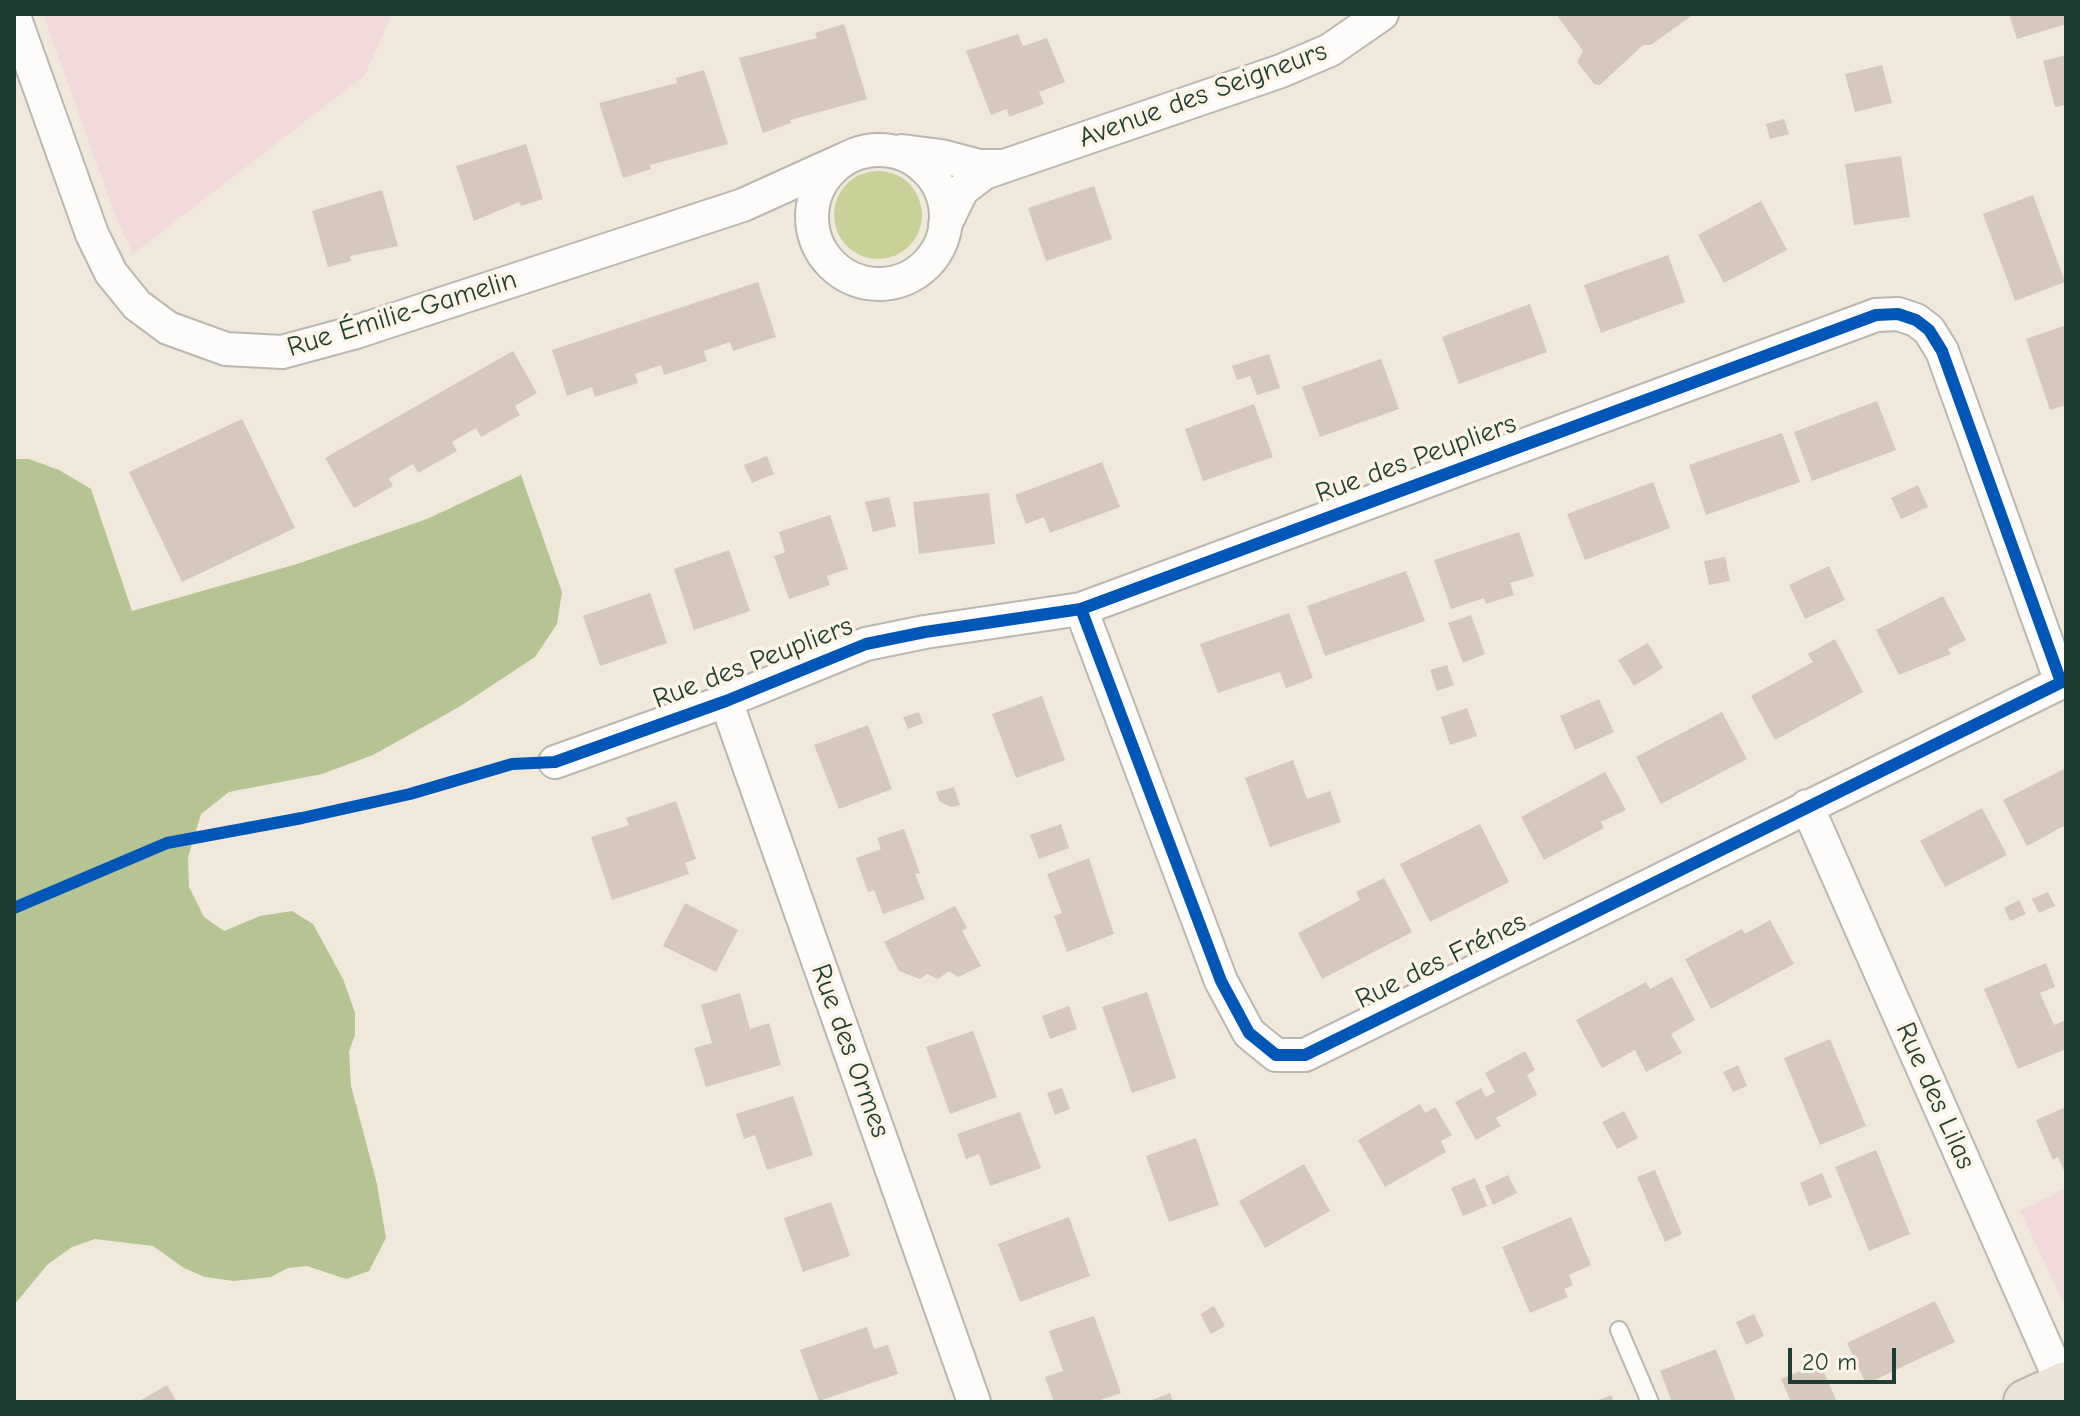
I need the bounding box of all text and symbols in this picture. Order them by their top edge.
street label: Avenue des Seigneurs [1074,34,1332,156]
street label: Rue Émilie-Gamelin [283,263,521,365]
street label: Rue des Peupliers [1311,407,1521,511]
street label: Rue des Peupliers [648,609,858,717]
street label: Rue des Frénes [1350,905,1532,1017]
street label: Rue des Ormes [803,960,897,1142]
street label: Rue des Lilas [1888,1018,1982,1174]
scale bar [1792,1332,1900,1382]
text: 20 m [1802,1348,1857,1376]

